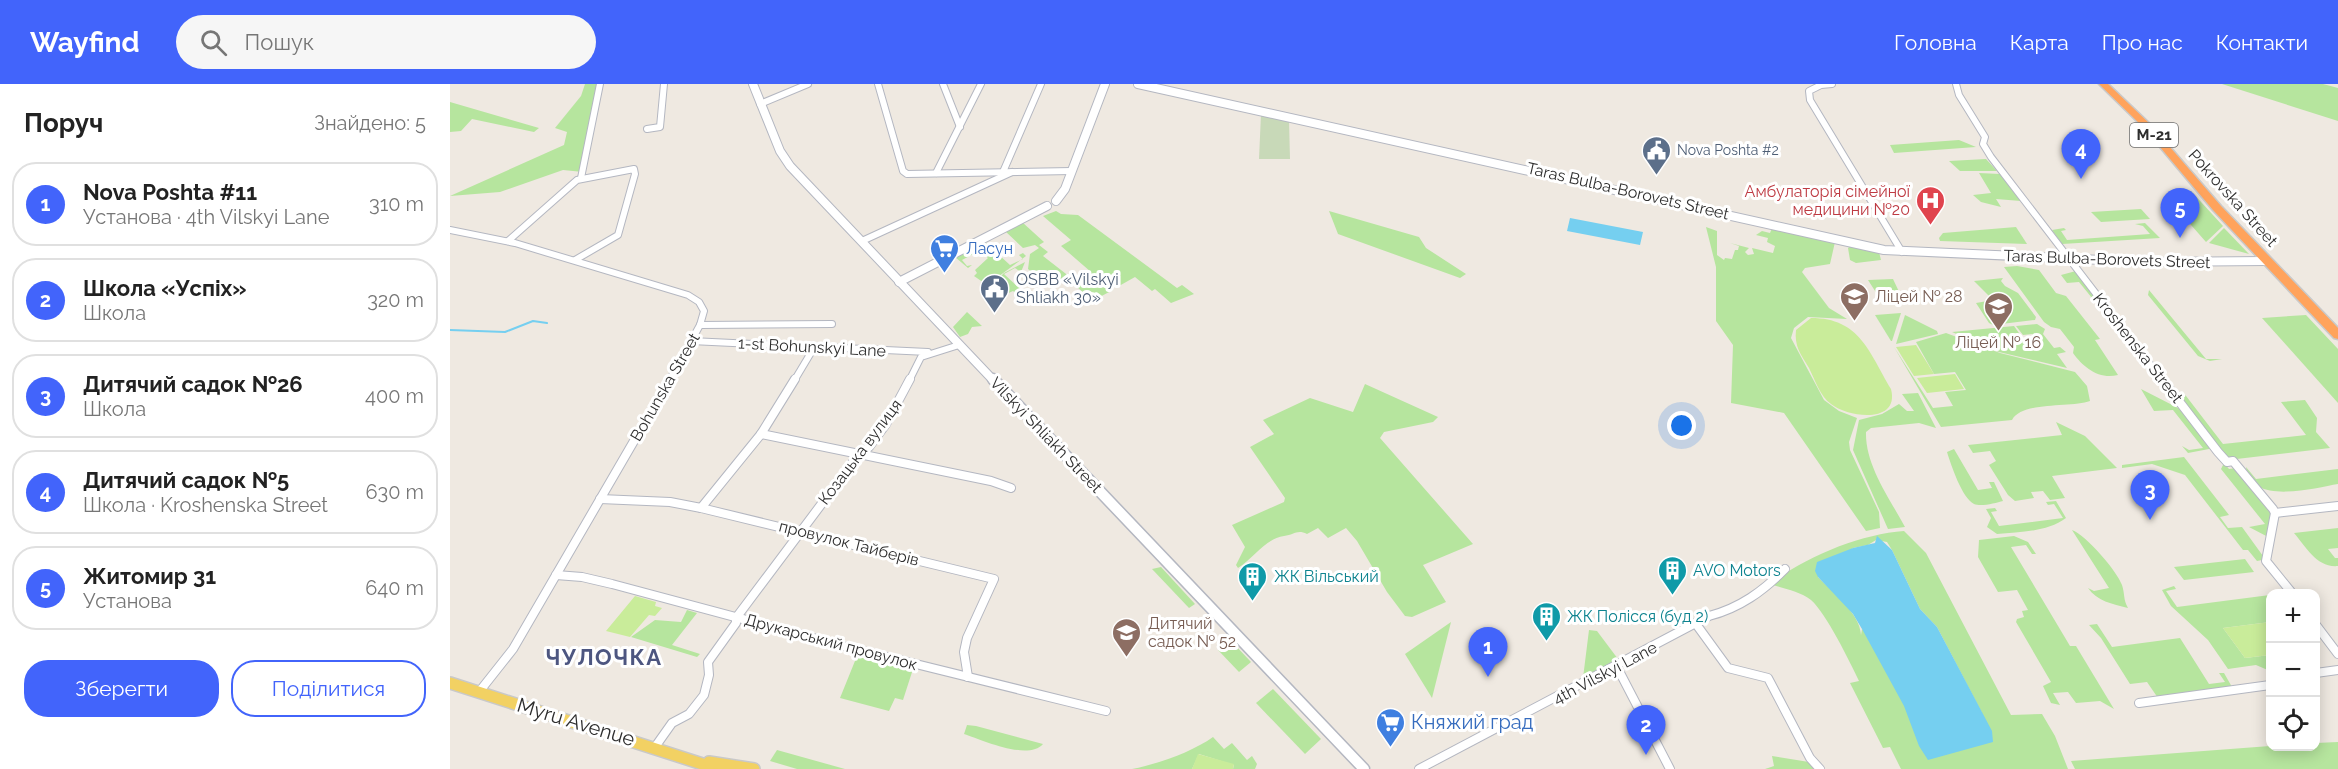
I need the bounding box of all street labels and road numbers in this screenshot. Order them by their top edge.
road number: М-21 [2130,123,2178,147]
street label: Pokrovska Street [2184,146,2282,251]
street label: Taras Bulba-Borovets Street [1525,159,1731,224]
street label: Taras Bulba-Borovets Street [2003,246,2211,272]
street label: Kroshenska Street [2089,289,2187,407]
street label: Bohunska Street [626,329,704,444]
street label: 1-st Bohunskyi Lane [738,334,886,360]
street label: Vilskyi Shliakh Street [986,373,1106,497]
street label: Козацька вулиця [814,396,906,508]
street label: провулок Тайберів [777,516,921,570]
street label: Друкарський провулок [743,610,919,674]
street label: 4th Vilskyi Lane [1550,638,1660,708]
street label: Myru Avenue [514,693,638,751]

